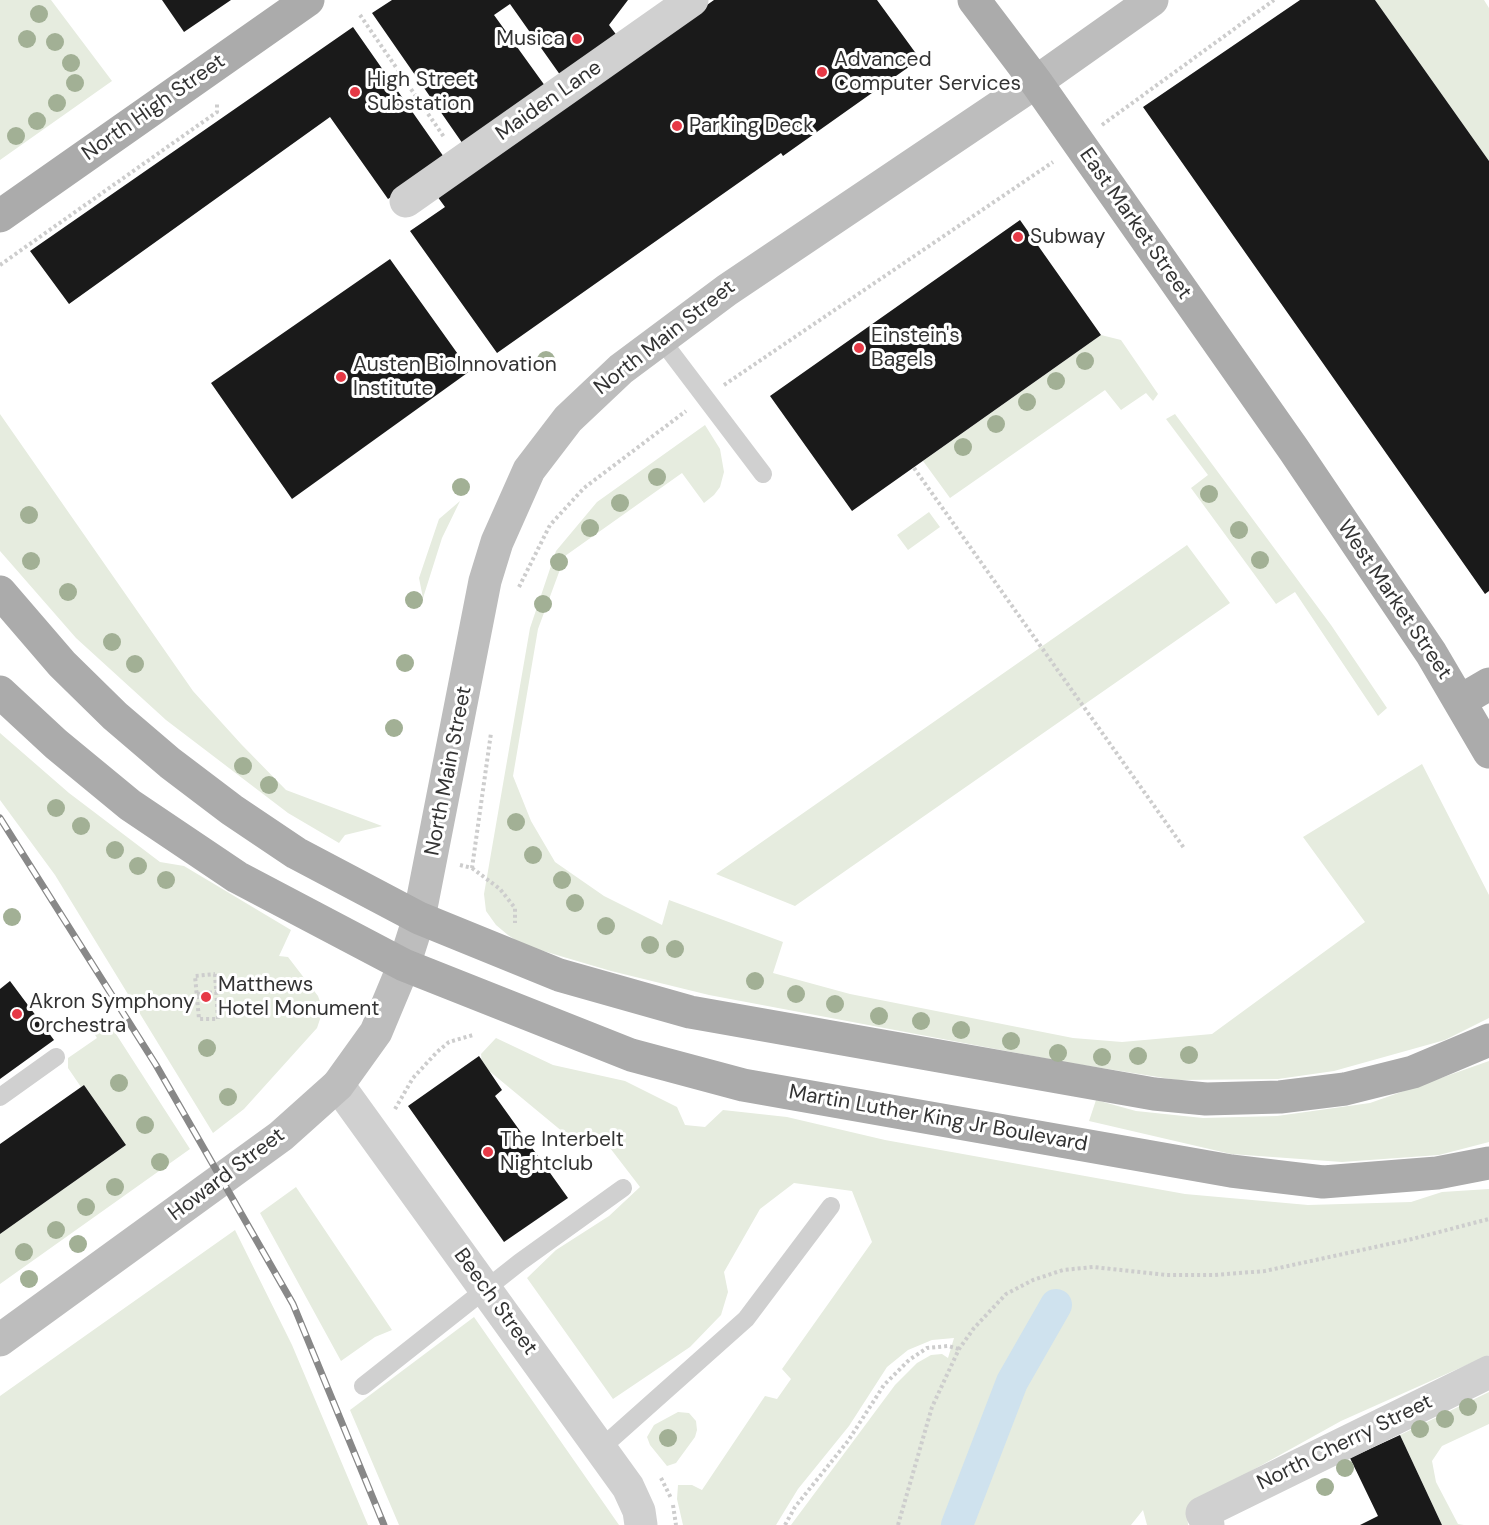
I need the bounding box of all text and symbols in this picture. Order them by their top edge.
place label: Musica [496,26,565,52]
marker: Musica [570,32,584,46]
place label: Advanced Computer Services [834,47,1021,97]
street label: North High Street [78,49,230,167]
street label: Maiden Lane [491,55,607,147]
marker: Advanced Computer Services [815,65,829,79]
place label: High Street Substation [367,67,475,117]
marker: High Street Substation [348,85,362,99]
place label: Parking Deck [689,113,814,139]
marker: Parking Deck [670,119,684,133]
street label: East Market Street [1073,144,1197,304]
place label: Subway [1030,224,1105,250]
marker: Subway [1011,230,1025,244]
street label: North Main Street [590,275,740,401]
place label: Einstein's Bagels [871,323,960,373]
marker: Einstein's Bagels [852,341,866,355]
place label: Austen BioInnovation Institute [353,352,557,402]
marker: Austen BioInnovation Institute [334,370,348,384]
street label: West Market Street [1331,516,1457,684]
street label: North Main Street [420,684,478,858]
place label: Matthews Hotel Monument [218,972,380,1022]
place label: Akron Symphony Orchestra [29,989,195,1039]
marker: Matthews Hotel Monument [199,990,213,1004]
marker: Akron Symphony Orchestra [10,1007,24,1021]
street label: Martin Luther King Jr Boulevard [787,1080,1089,1158]
street label: Howard Street [164,1123,290,1227]
place label: The Interbelt Nightclub [500,1127,624,1177]
marker: The Interbelt Nightclub [481,1145,495,1159]
street label: Beech Street [448,1244,542,1360]
street label: North Cherry Street [1253,1390,1437,1496]

